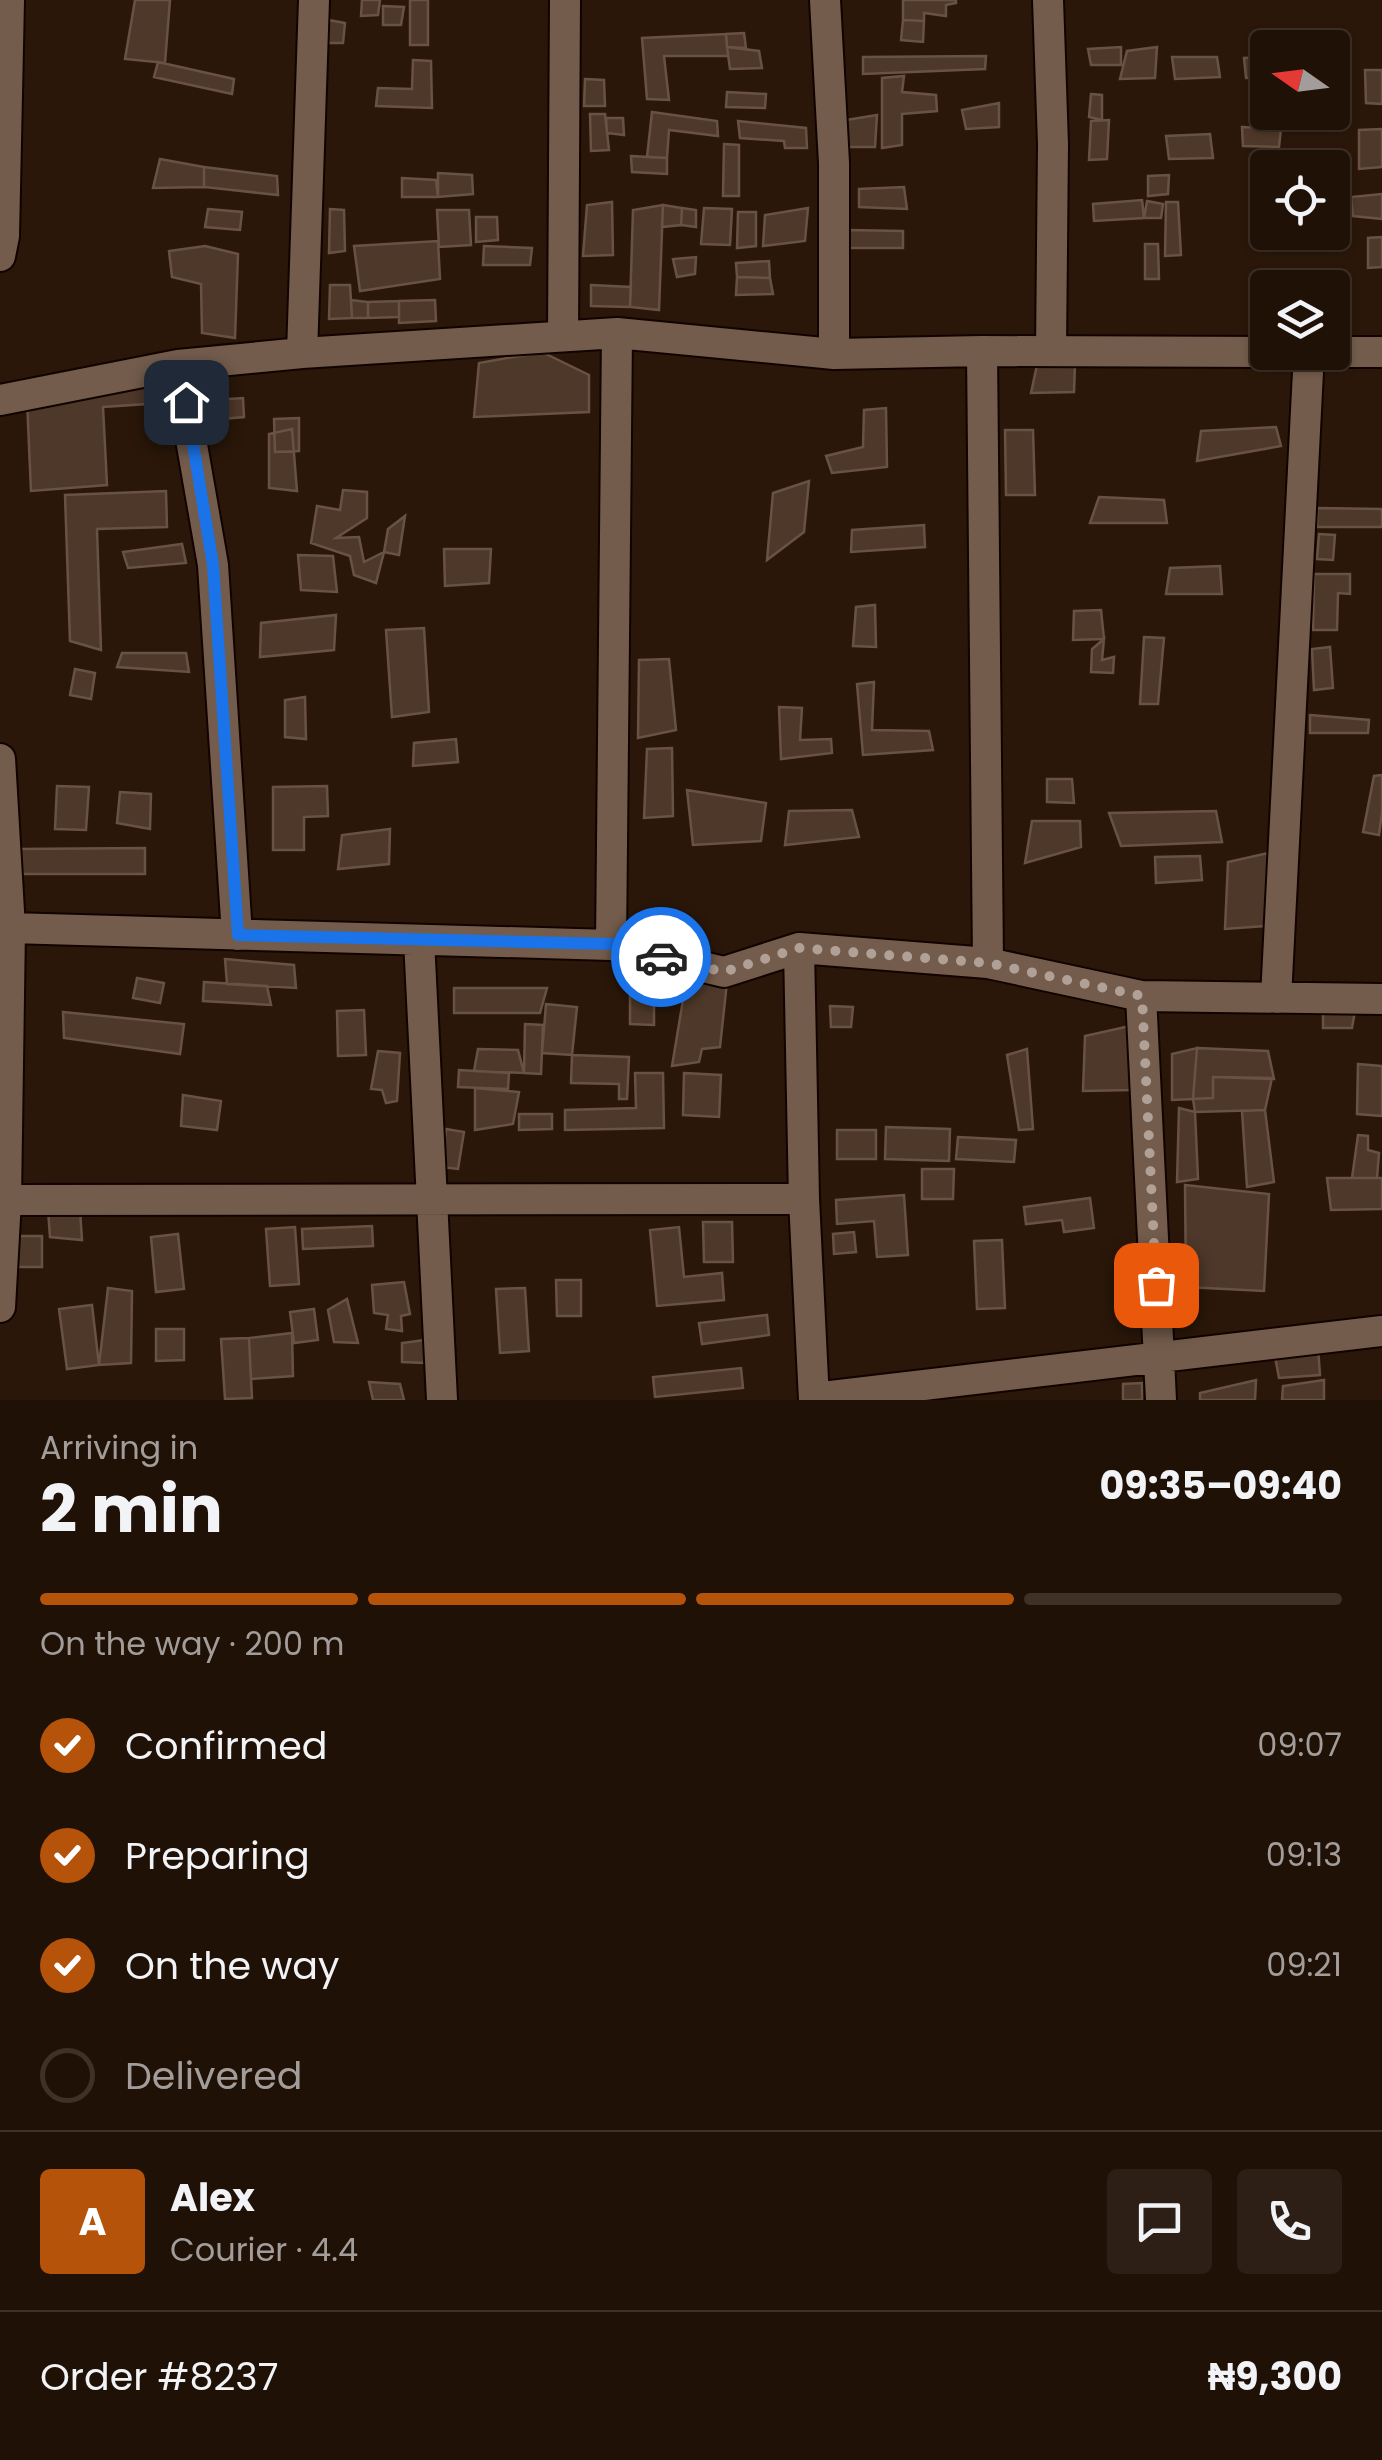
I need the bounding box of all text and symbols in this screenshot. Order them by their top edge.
north arrow [1250,30,1350,130]
map controls [1250,30,1350,370]
button: locate [1250,150,1350,250]
button: layers [1250,270,1350,370]
pin [144,360,229,445]
icon: home [159,375,214,430]
courier [611,907,711,1007]
icon: car [634,930,689,985]
pin [1114,1243,1199,1328]
icon: bag [1129,1258,1184,1313]
text: Arriving in [40,1425,198,1470]
text: 09:35–09:40 [1100,1459,1342,1512]
text: 2 min [40,1464,223,1555]
text: On the way · 200 m [40,1621,345,1666]
icon: check [40,1718,95,1773]
text: Confirmed [125,1719,327,1772]
text: 09:07 [1257,1722,1342,1767]
icon: check [40,1828,95,1883]
text: Preparing [125,1829,310,1882]
text: 09:13 [1266,1832,1342,1877]
icon: check [40,1938,95,1993]
text: On the way [125,1939,339,1992]
text: 09:21 [1266,1942,1342,1987]
text: Delivered [125,2049,302,2102]
button: chat [1107,2169,1212,2274]
button: phone [1237,2169,1342,2274]
text: Alex [170,2171,255,2224]
text: A [78,2195,107,2248]
text: Courier · 4.4 [170,2227,358,2272]
text: Order #8237 [40,2350,279,2403]
text: ₦9,300 [1208,2350,1342,2403]

